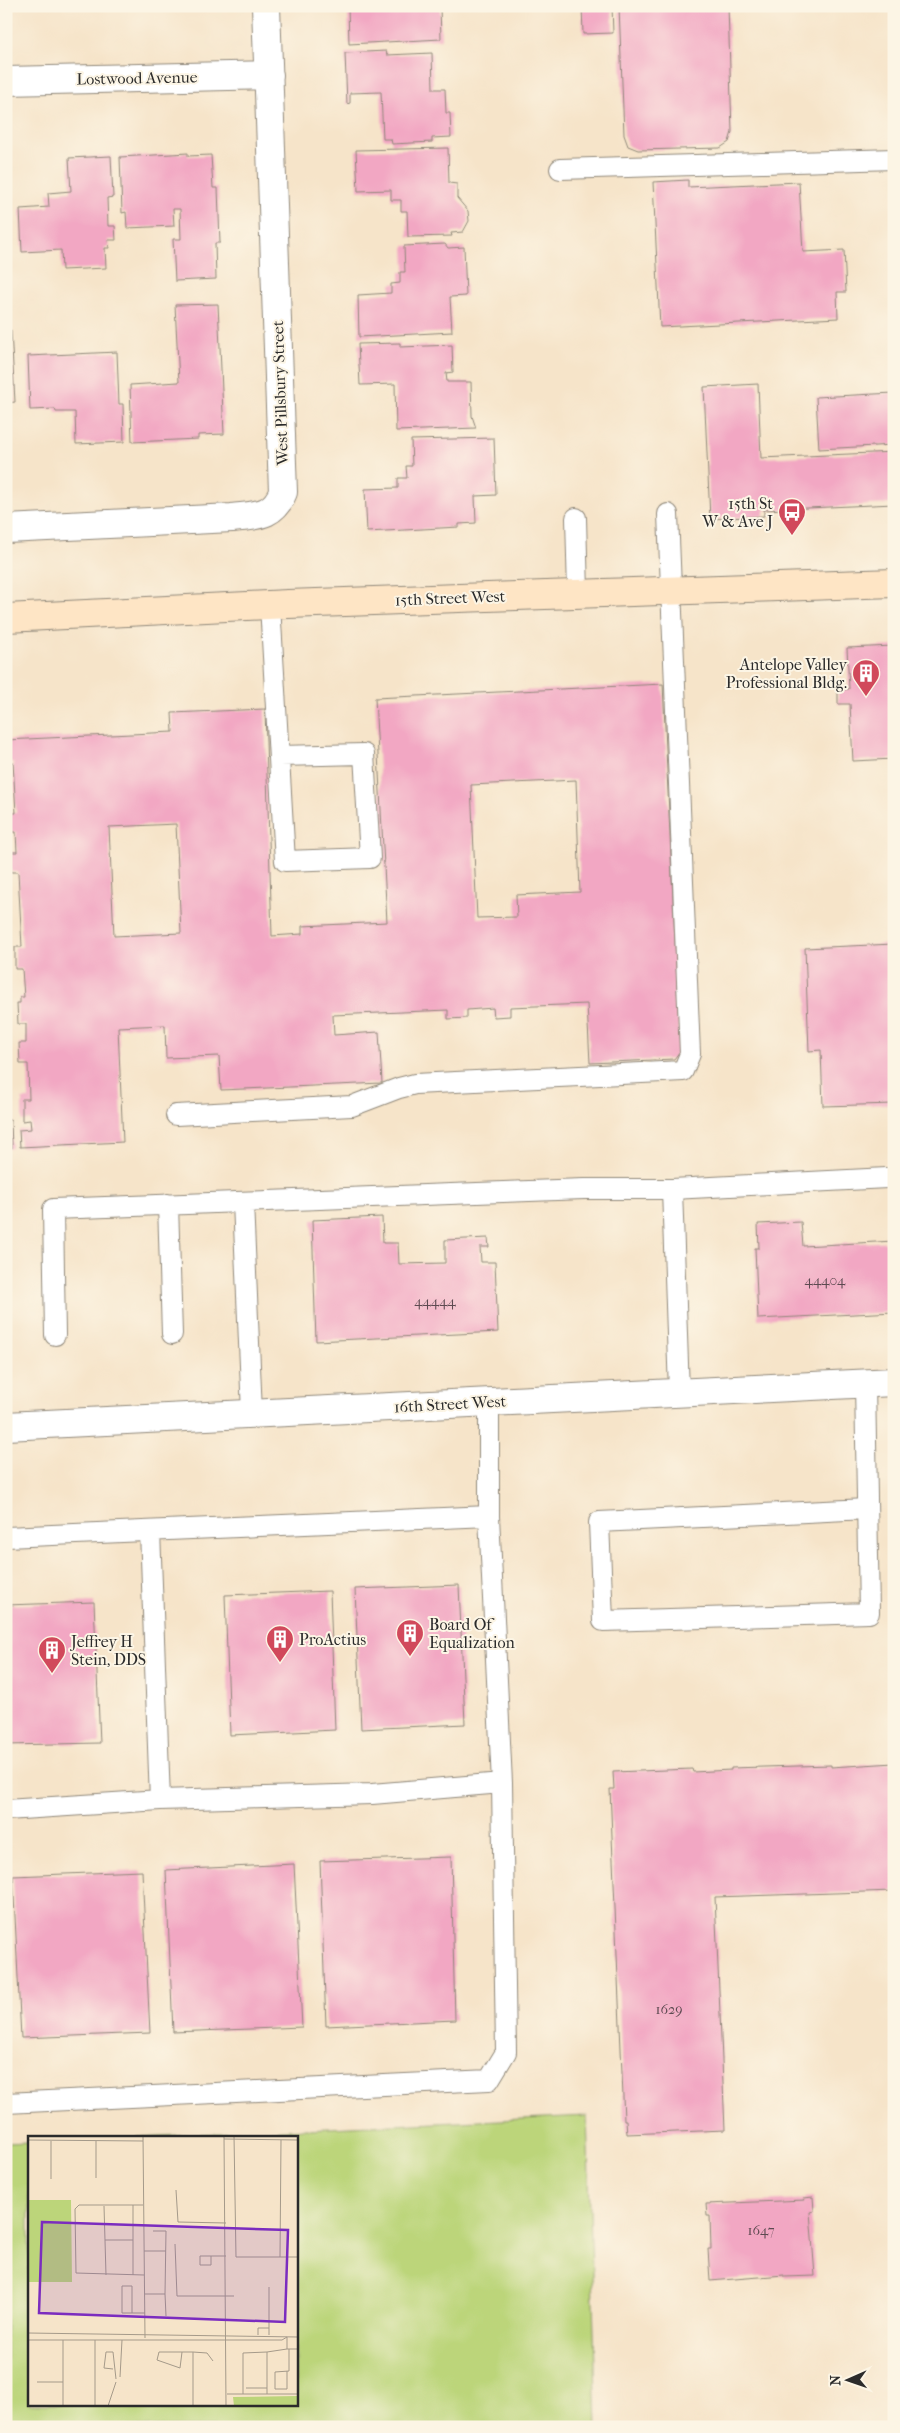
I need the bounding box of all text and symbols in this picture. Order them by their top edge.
street label: Lostwood Avenue [76,67,198,89]
street label: West Pillsbury Street [268,320,292,467]
place label: 15th St W & Ave J [701,494,773,531]
bus stop icon: 15th St W & Ave J [777,497,807,536]
street label: 15th Street West [394,587,506,609]
place label: Antelope Valley Professional Bldg. [726,655,847,692]
building icon: Antelope Valley Professional Bldg. [851,658,881,697]
house number: 44404 [805,1272,846,1289]
house number: 44444 [414,1293,457,1310]
street label: 16th Street West [393,1392,507,1416]
place label: Board Of Equalization [429,1615,515,1652]
building icon: Board Of Equalization [395,1618,425,1657]
building icon: ProActius [265,1624,295,1663]
place label: ProActius [299,1630,366,1649]
place label: Jeffrey H Stein, DDS [69,1632,146,1669]
building icon: Jeffrey H Stein, DDS [37,1635,67,1674]
house number: 1629 [655,2001,683,2018]
inset map [28,2136,298,2406]
house number: 1647 [747,2222,775,2239]
north arrow [822,2356,872,2406]
text: N [827,2374,844,2386]

